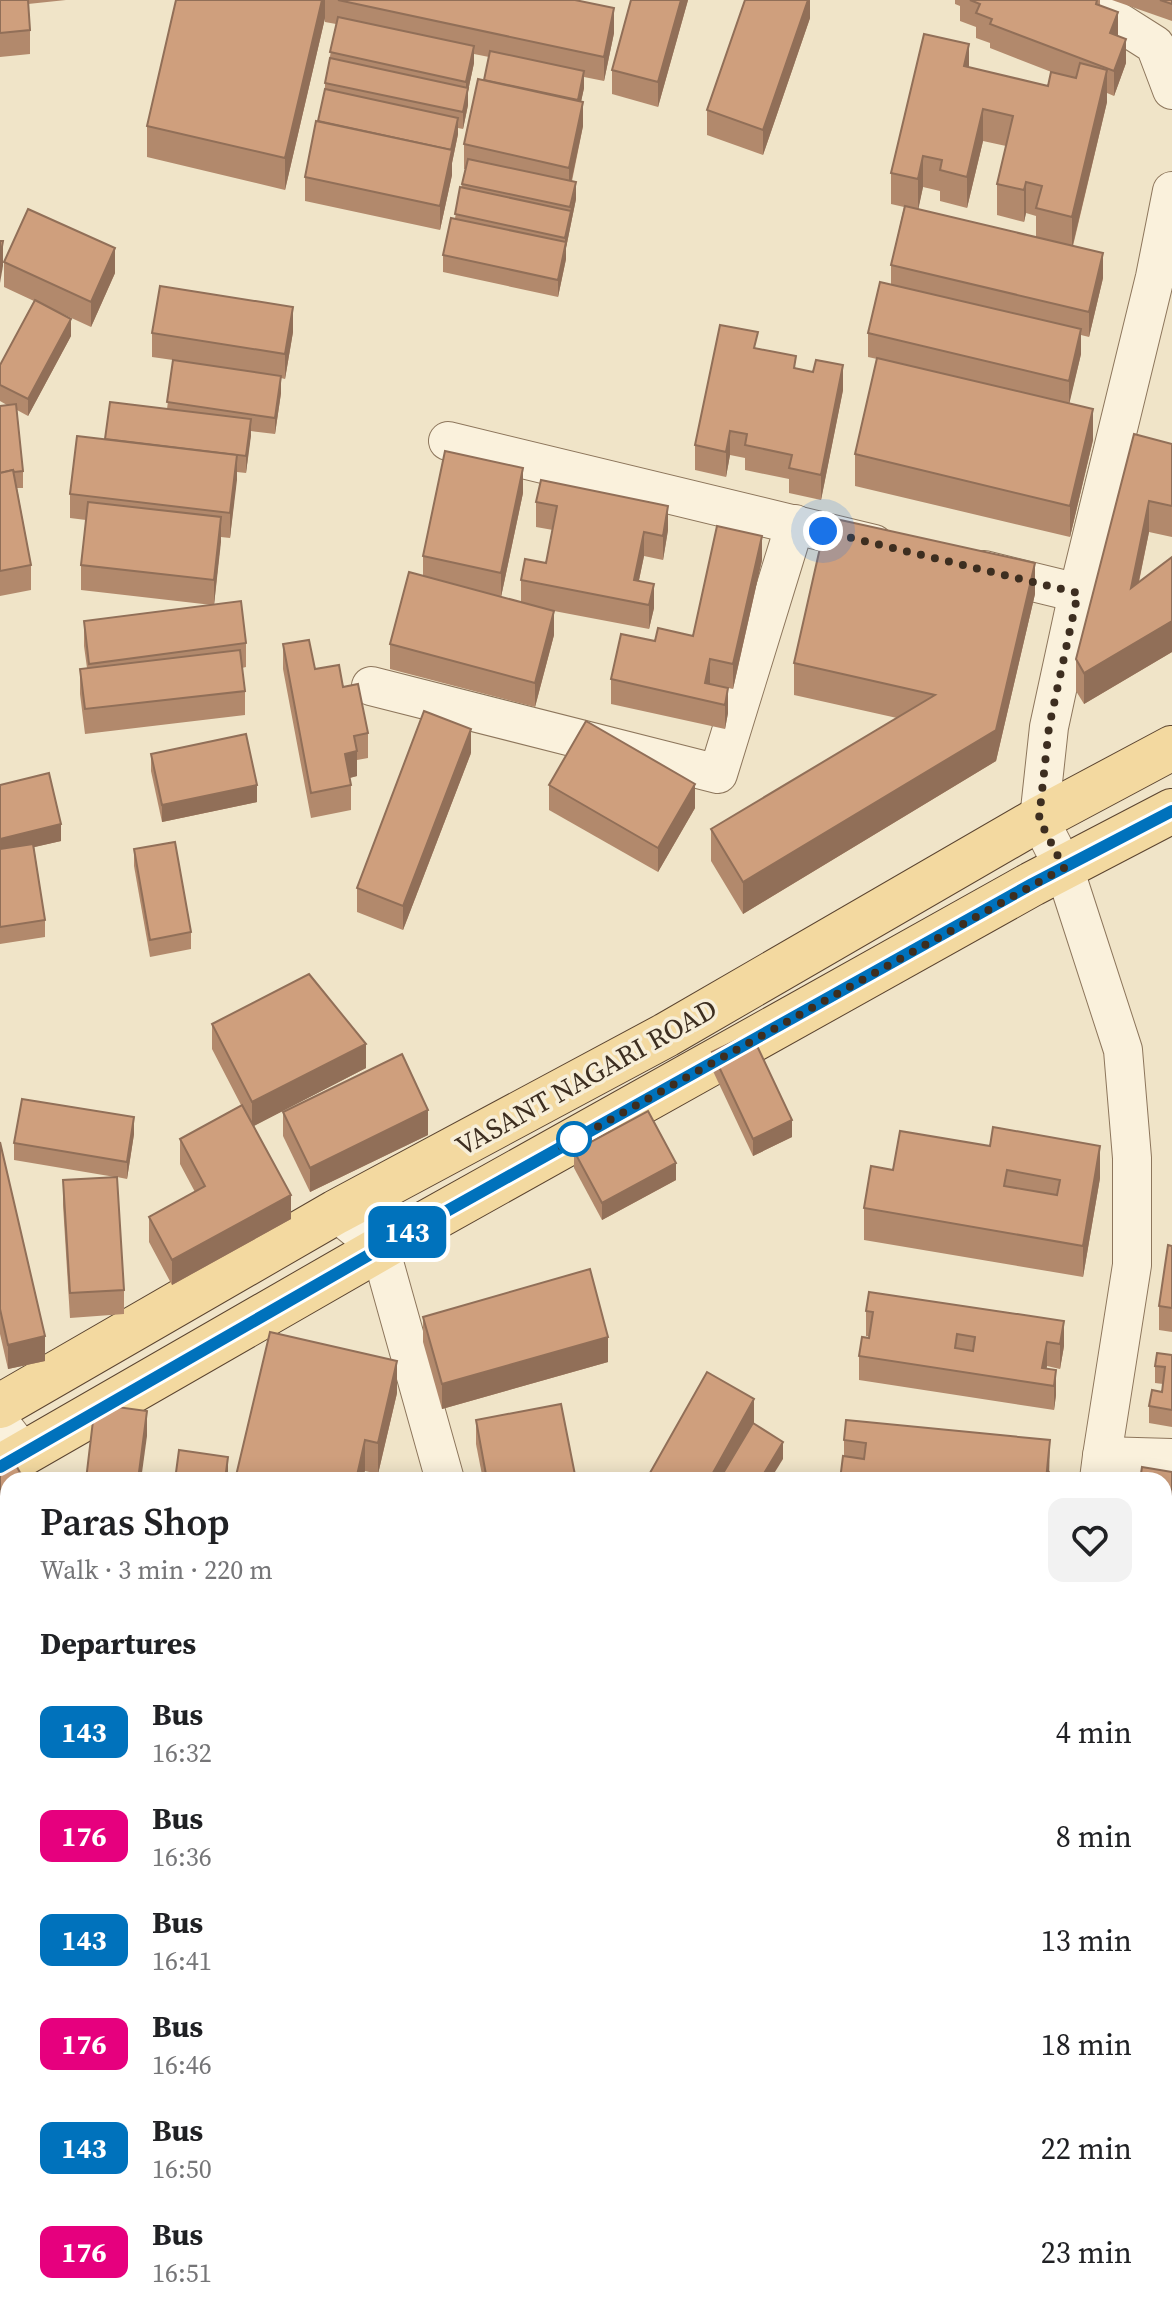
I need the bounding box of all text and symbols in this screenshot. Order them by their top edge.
your location [803,511,843,551]
street label: VASANT NAGARI ROAD [448,989,724,1165]
unlabelled marker [557,1122,591,1156]
line badge: 143 [361,1206,453,1258]
text: 143 [384,1213,430,1251]
text: Paras Shop [40,1496,230,1548]
button: heart [1048,1498,1132,1582]
text: Walk · 3 min · 220 m [40,1552,273,1588]
text: Departures [40,1623,196,1664]
text: Bus [152,1694,203,1735]
text: 4 min [1056,1712,1132,1753]
text: 143 [61,1713,107,1751]
text: 16:32 [152,1735,212,1771]
text: Bus [152,1798,203,1839]
text: 8 min [1056,1816,1132,1857]
text: 176 [61,1817,107,1855]
text: 16:36 [152,1839,212,1875]
text: Bus [152,1902,203,1943]
text: 13 min [1041,1920,1132,1961]
text: 143 [61,1921,107,1959]
text: 16:41 [152,1943,212,1979]
text: Bus [152,2006,203,2047]
text: 18 min [1041,2024,1132,2065]
text: 176 [61,2025,107,2063]
text: 16:46 [152,2047,212,2083]
text: Bus [152,2110,203,2151]
text: 22 min [1041,2128,1132,2169]
text: 143 [61,2129,107,2167]
text: 16:50 [152,2151,212,2187]
text: Bus [152,2214,203,2255]
text: 23 min [1041,2232,1132,2273]
text: 176 [61,2233,107,2271]
text: 16:51 [152,2255,212,2291]

